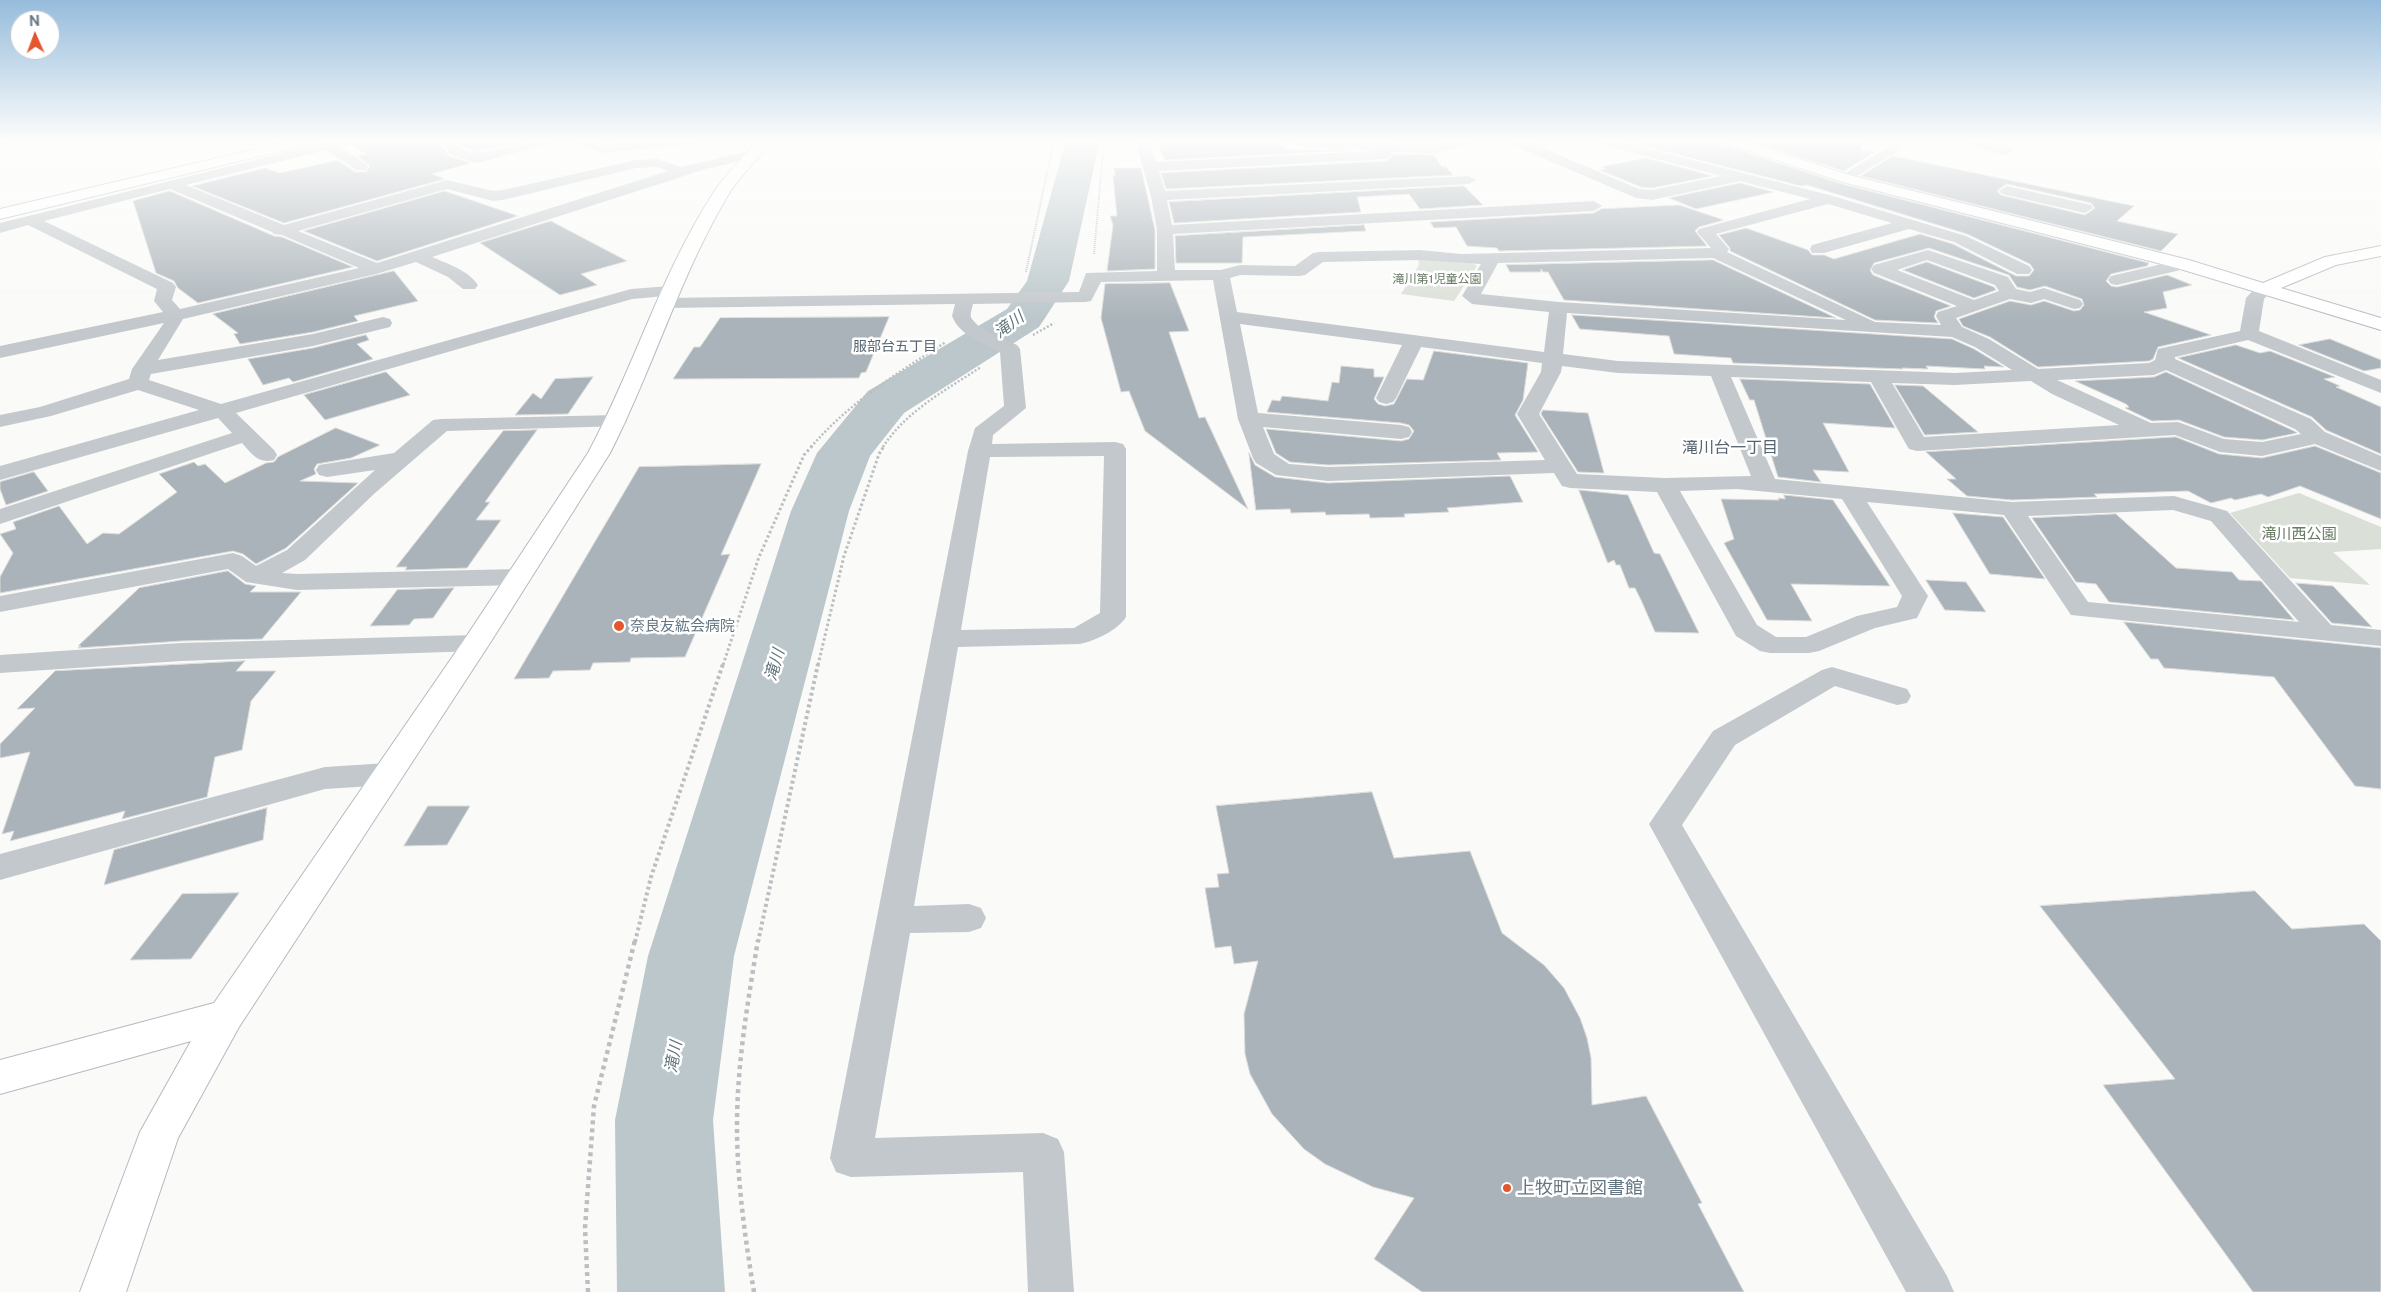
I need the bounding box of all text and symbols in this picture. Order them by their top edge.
north arrow [10,10,60,60]
text: N [29,13,40,29]
park label: 滝川第1児童公園 [1393,272,1481,286]
water label: 滝川 [990,308,1028,342]
district label: 服部台五丁目 [853,339,937,355]
district label: 滝川台一丁目 [1682,438,1778,458]
park label: 滝川西公園 [2262,525,2336,543]
place label: 奈良友紘会病院 [630,617,735,635]
marker: 奈良友紘会病院 [612,619,626,633]
water label: 滝川 [761,647,789,683]
water label: 滝川 [662,1040,686,1074]
place label: 上牧町立図書館 [1517,1177,1643,1199]
marker: 上牧町立図書館 [1501,1182,1513,1194]

